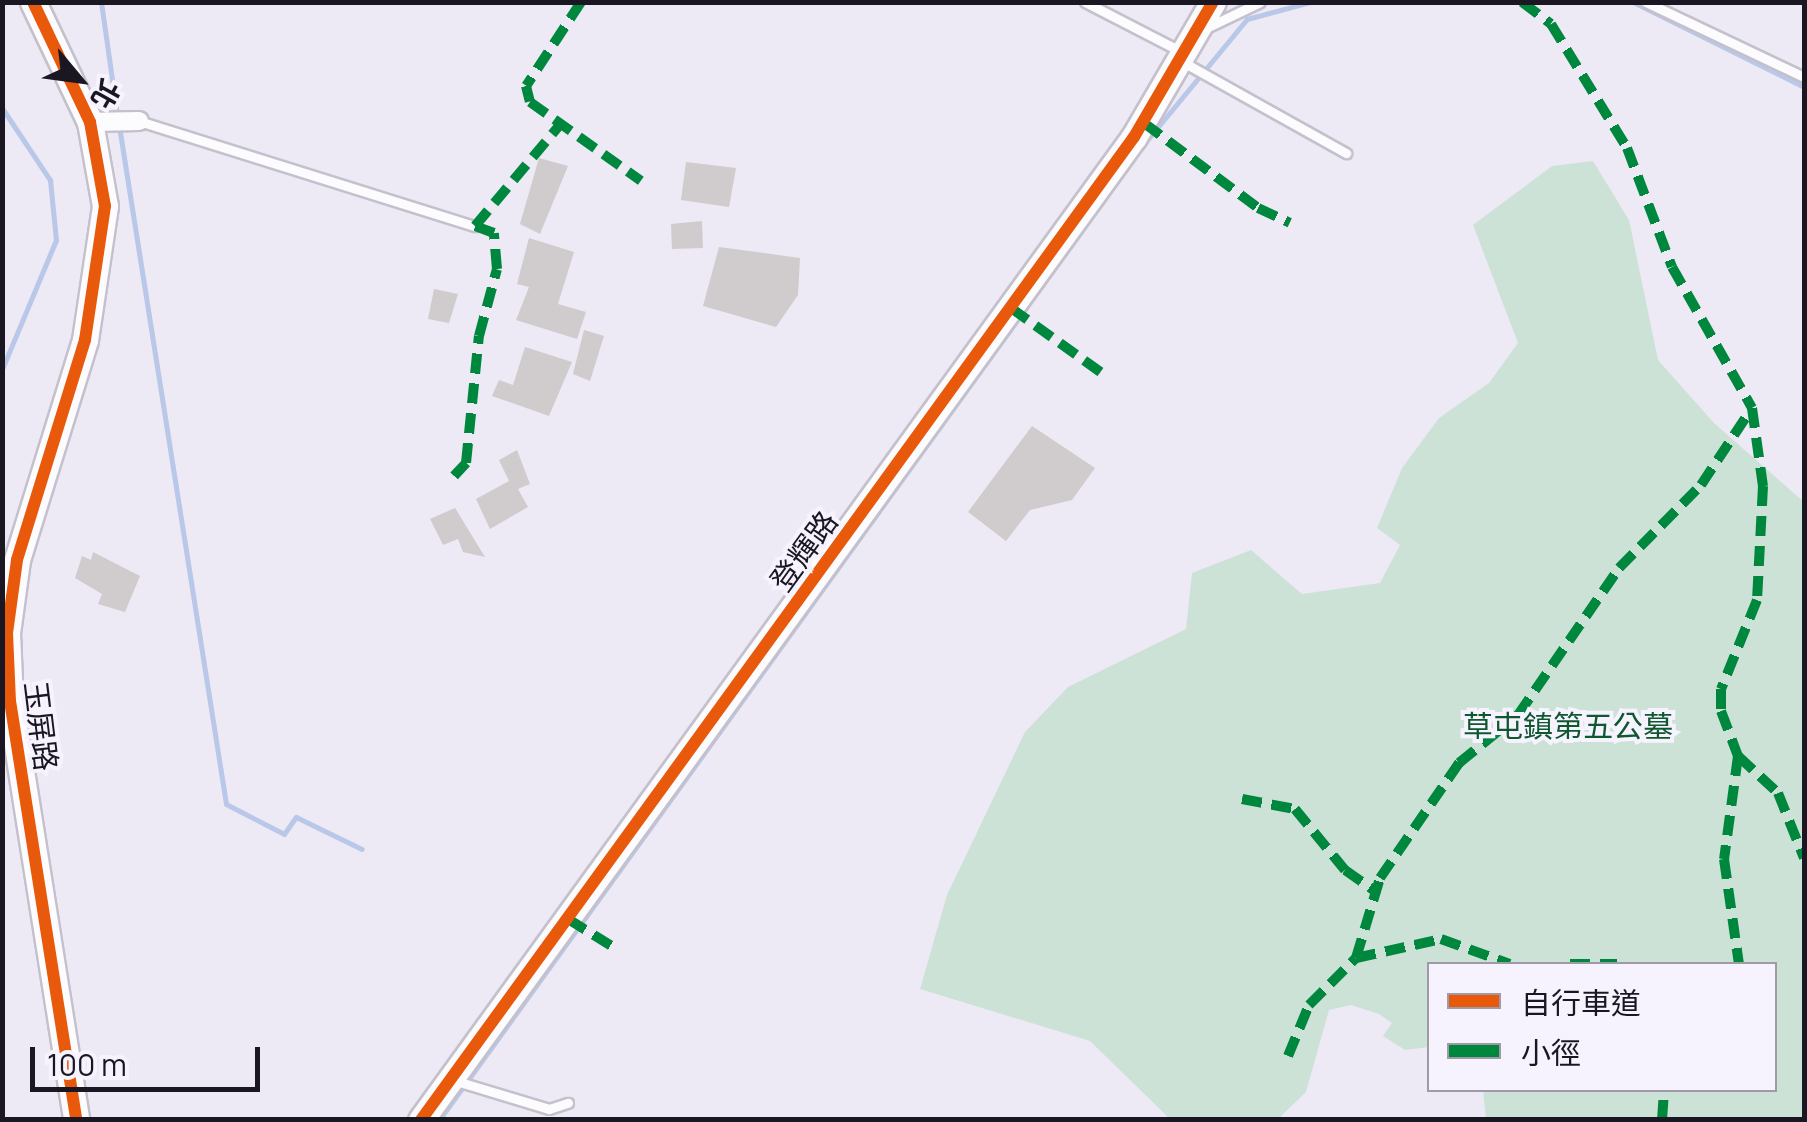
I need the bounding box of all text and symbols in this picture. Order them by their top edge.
north arrow [30,30,130,130]
text: 北 [83,73,130,116]
street label: 登輝路 [763,504,845,598]
street label: 玉屏路 [18,679,64,773]
park label: 草屯鎮第五公墓 [1463,708,1673,744]
legend [1427,962,1777,1092]
text: 自行車道 [1521,982,1641,1023]
scale bar [35,1027,265,1089]
text: 小徑 [1521,1032,1581,1073]
text: 100 m [47,1044,127,1085]

